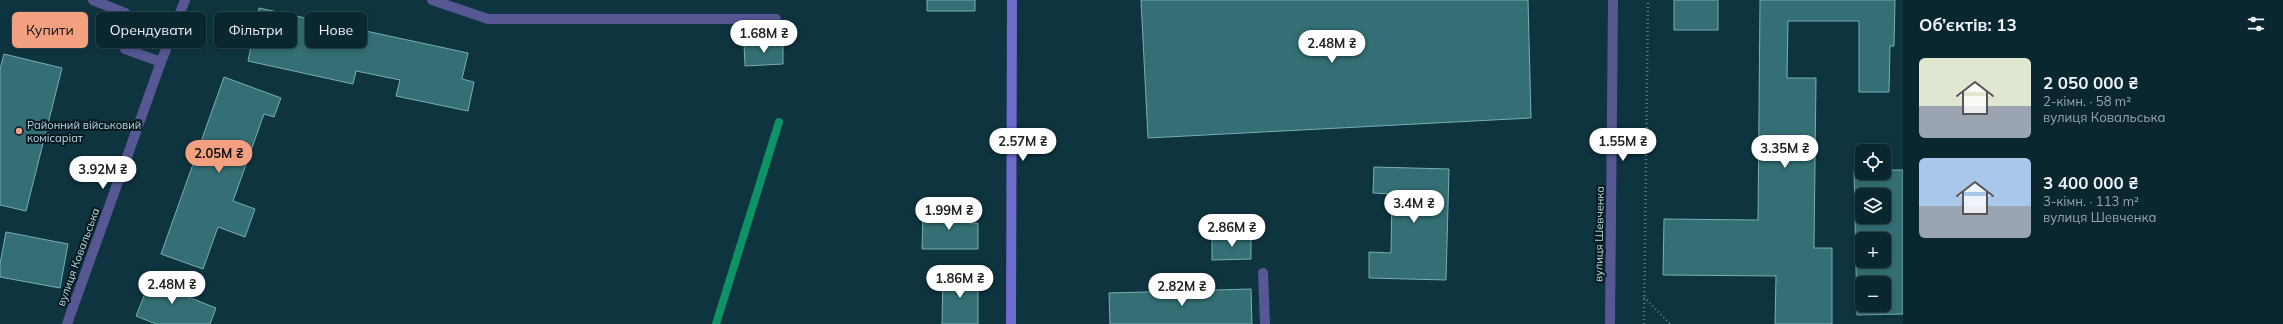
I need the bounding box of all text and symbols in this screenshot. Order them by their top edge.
chip: Купити [12,12,88,48]
chip: Орендувати [96,12,206,48]
chip: Фільтри [214,12,297,48]
chip: Нове [305,12,367,48]
icon: filters [2245,13,2267,35]
text: Об’єктів: 13 [1919,14,2017,35]
pin: 1.68M ₴ [727,20,801,54]
text: 1.68M ₴ [739,25,789,41]
pin: 2.48M ₴ [1295,30,1369,64]
text: 2.48M ₴ [1307,35,1357,51]
text: 2 050 000 ₴ [2043,72,2139,93]
icon: home [1951,74,1999,122]
text: 2-кімн. · 58 m² [2043,93,2131,109]
text: вулиця Ковальська [2043,109,2165,125]
place label: Районний військовий комісаріат [27,118,141,145]
marker: Районний військовий комісаріат [14,126,24,136]
pin: 2.57M ₴ [986,128,1060,162]
pin: 1.55M ₴ [1586,128,1660,162]
text: 2.57M ₴ [998,133,1048,149]
text: 1.55M ₴ [1598,133,1648,149]
pin: 3.35M ₴ [1748,135,1822,169]
pin: 2.05M ₴ [182,140,256,174]
text: 3.35M ₴ [1760,140,1810,156]
map controls [1855,144,1891,312]
button: locate [1855,144,1891,180]
text: 2.05M ₴ [194,145,244,161]
pin: 3.92M ₴ [66,156,140,190]
text: 3.92M ₴ [78,161,128,177]
text: 3 400 000 ₴ [2043,172,2139,193]
icon: home [1951,174,1999,222]
street label: вулиця Шевченка [1591,186,1607,282]
button: layers [1855,188,1891,224]
pin: 3.4M ₴ [1381,190,1447,224]
text: 3-кімн. · 113 m² [2043,193,2139,209]
text: 3.4M ₴ [1393,195,1435,211]
pin: 1.99M ₴ [912,197,986,231]
text: 1.99M ₴ [924,202,974,218]
street label: вулиця Ковальська [54,206,102,308]
text: вулиця Шевченка [2043,209,2157,225]
pin: 2.86M ₴ [1195,214,1269,248]
text: 2.86M ₴ [1207,219,1257,235]
button: + [1855,232,1891,268]
pin: 1.86M ₴ [923,265,997,299]
text: 1.86M ₴ [935,270,985,286]
pin: 2.48M ₴ [135,271,209,305]
pin: 2.82M ₴ [1145,273,1219,307]
text: 2.48M ₴ [147,276,197,292]
button: − [1855,276,1891,312]
text: 2.82M ₴ [1157,278,1207,294]

